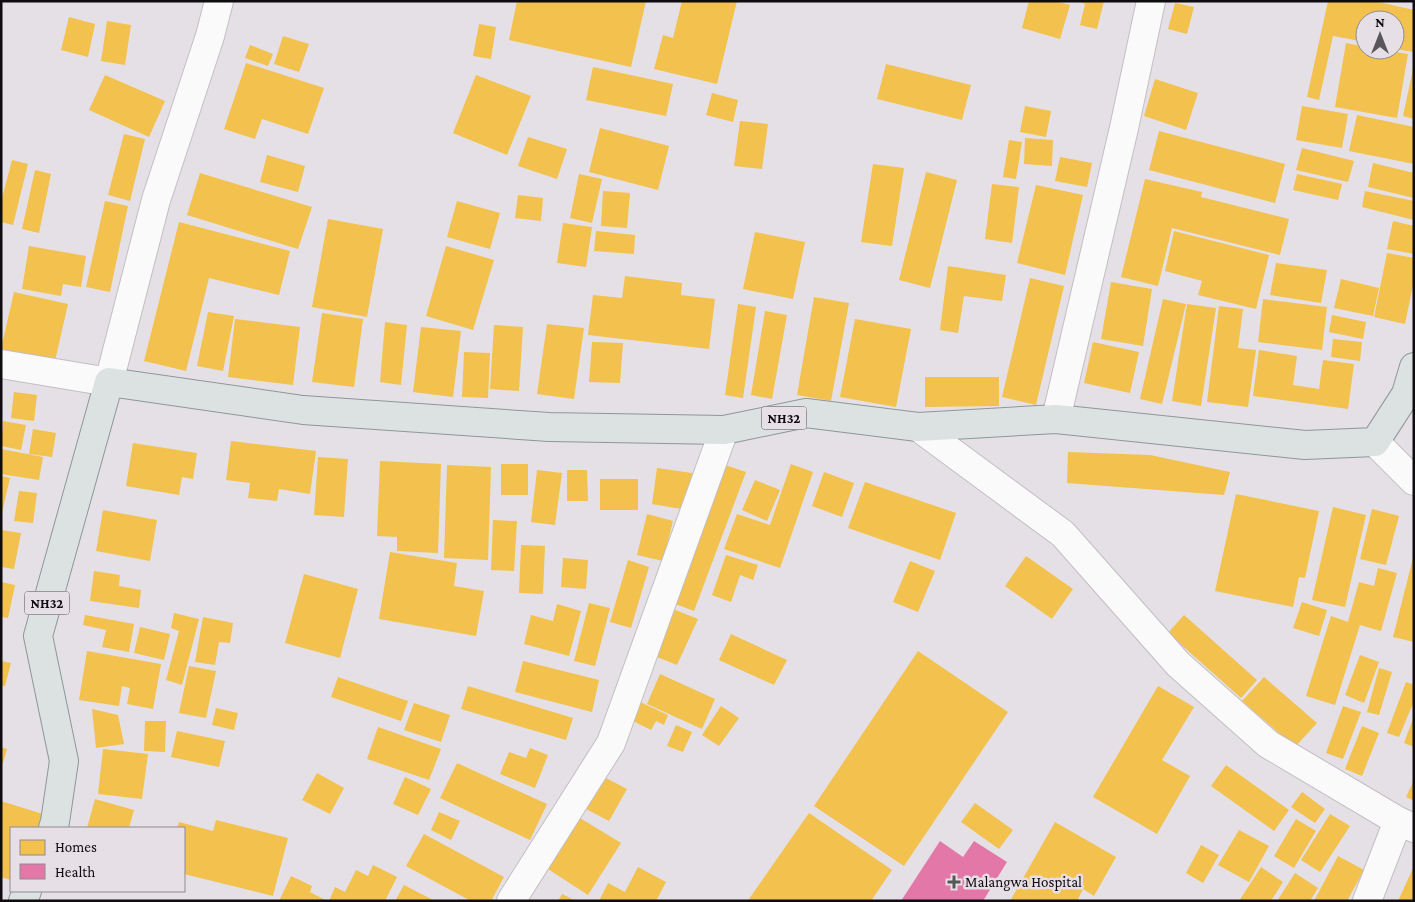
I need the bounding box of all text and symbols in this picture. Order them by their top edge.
north arrow [1355,10,1405,60]
text: N [1375,14,1385,30]
road number: NH32 [762,406,806,429]
road number: NH32 [24,592,70,614]
legend [10,827,185,892]
text: Homes [55,839,97,855]
text: Health [55,864,95,880]
place label: Malangwa Hospital [965,874,1082,891]
marker: Malangwa Hospital [947,875,961,889]

